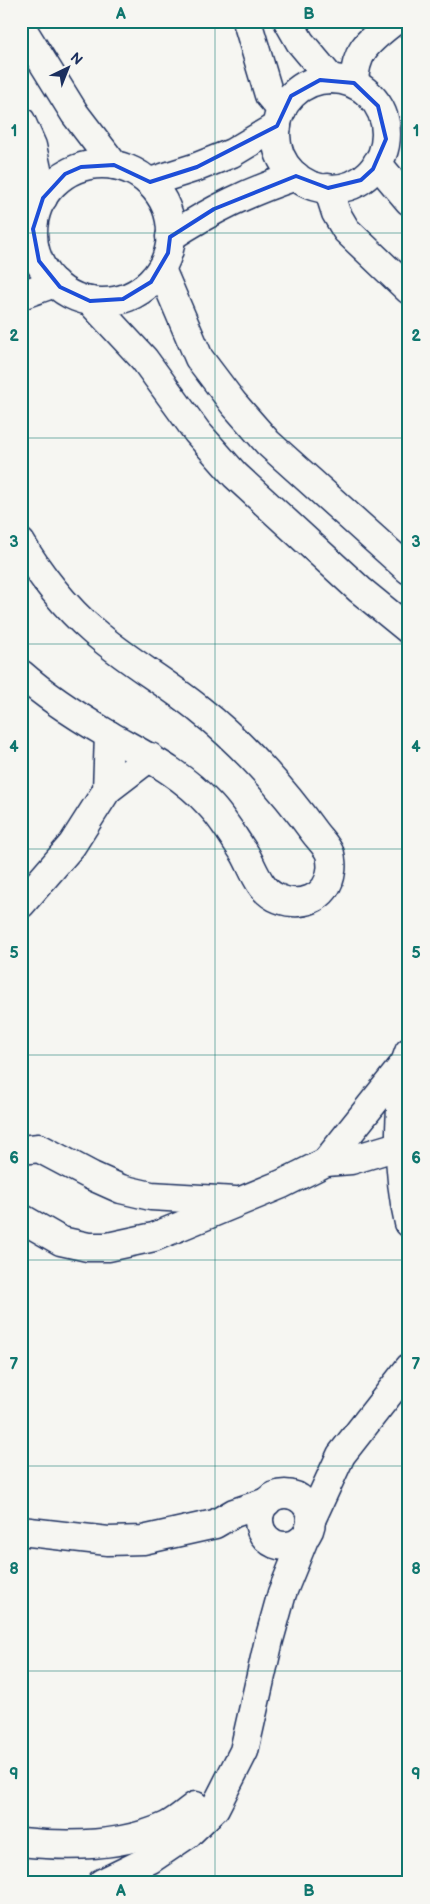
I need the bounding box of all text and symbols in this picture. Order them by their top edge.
text: A [115,5,126,24]
text: B [303,5,315,24]
north arrow [42,42,92,92]
text: N [67,49,86,69]
text: 1 [11,122,17,141]
text: 1 [413,122,419,141]
text: 2 [9,327,19,346]
text: 2 [411,327,421,346]
text: 3 [9,533,19,552]
text: 3 [411,533,421,552]
text: 4 [9,738,19,757]
text: 4 [411,738,421,757]
text: 5 [9,944,19,963]
text: 5 [411,944,421,963]
text: 6 [9,1149,19,1168]
text: 6 [411,1149,421,1168]
text: 7 [10,1355,19,1374]
text: 7 [412,1355,421,1374]
text: 8 [9,1560,19,1579]
text: 8 [411,1560,421,1579]
text: 9 [9,1765,19,1784]
text: 9 [411,1765,421,1784]
text: A [115,1882,126,1901]
text: B [303,1882,315,1901]

